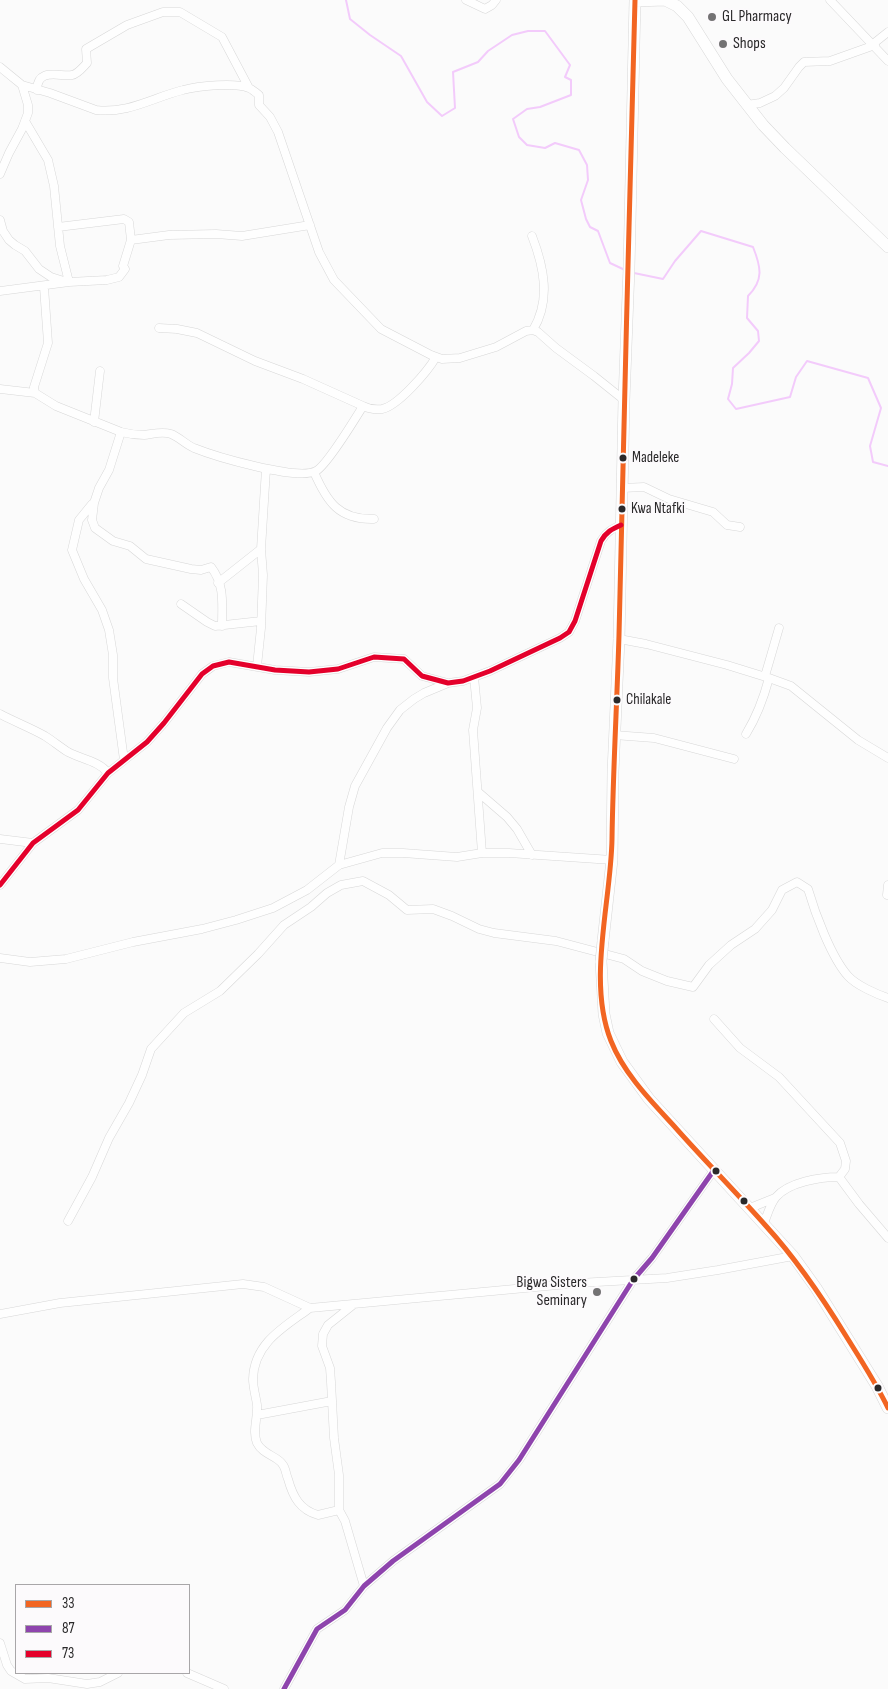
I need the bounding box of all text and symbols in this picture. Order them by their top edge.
place label: GL Pharmacy [722,7,792,27]
marker: GL Pharmacy [706,11,718,23]
place label: Shops [733,34,766,54]
marker: Shops [717,38,729,50]
place label: Madeleke [632,449,679,467]
marker: Madeleke [618,453,628,463]
place label: Kwa Ntafki [631,500,685,518]
marker: Kwa Ntafki [617,504,627,514]
place label: Chilakale [626,691,671,709]
marker: Chilakale [612,695,622,705]
unlabelled marker [711,1166,721,1176]
unlabelled marker [739,1196,749,1206]
place label: Bigwa Sisters Seminary [516,1273,587,1311]
unlabelled marker [629,1274,639,1284]
marker: Bigwa Sisters Seminary [591,1286,603,1298]
unlabelled marker [873,1383,883,1393]
legend [15,1584,190,1674]
text: 33 [62,1594,75,1613]
text: 87 [62,1619,75,1638]
text: 73 [62,1644,74,1663]

